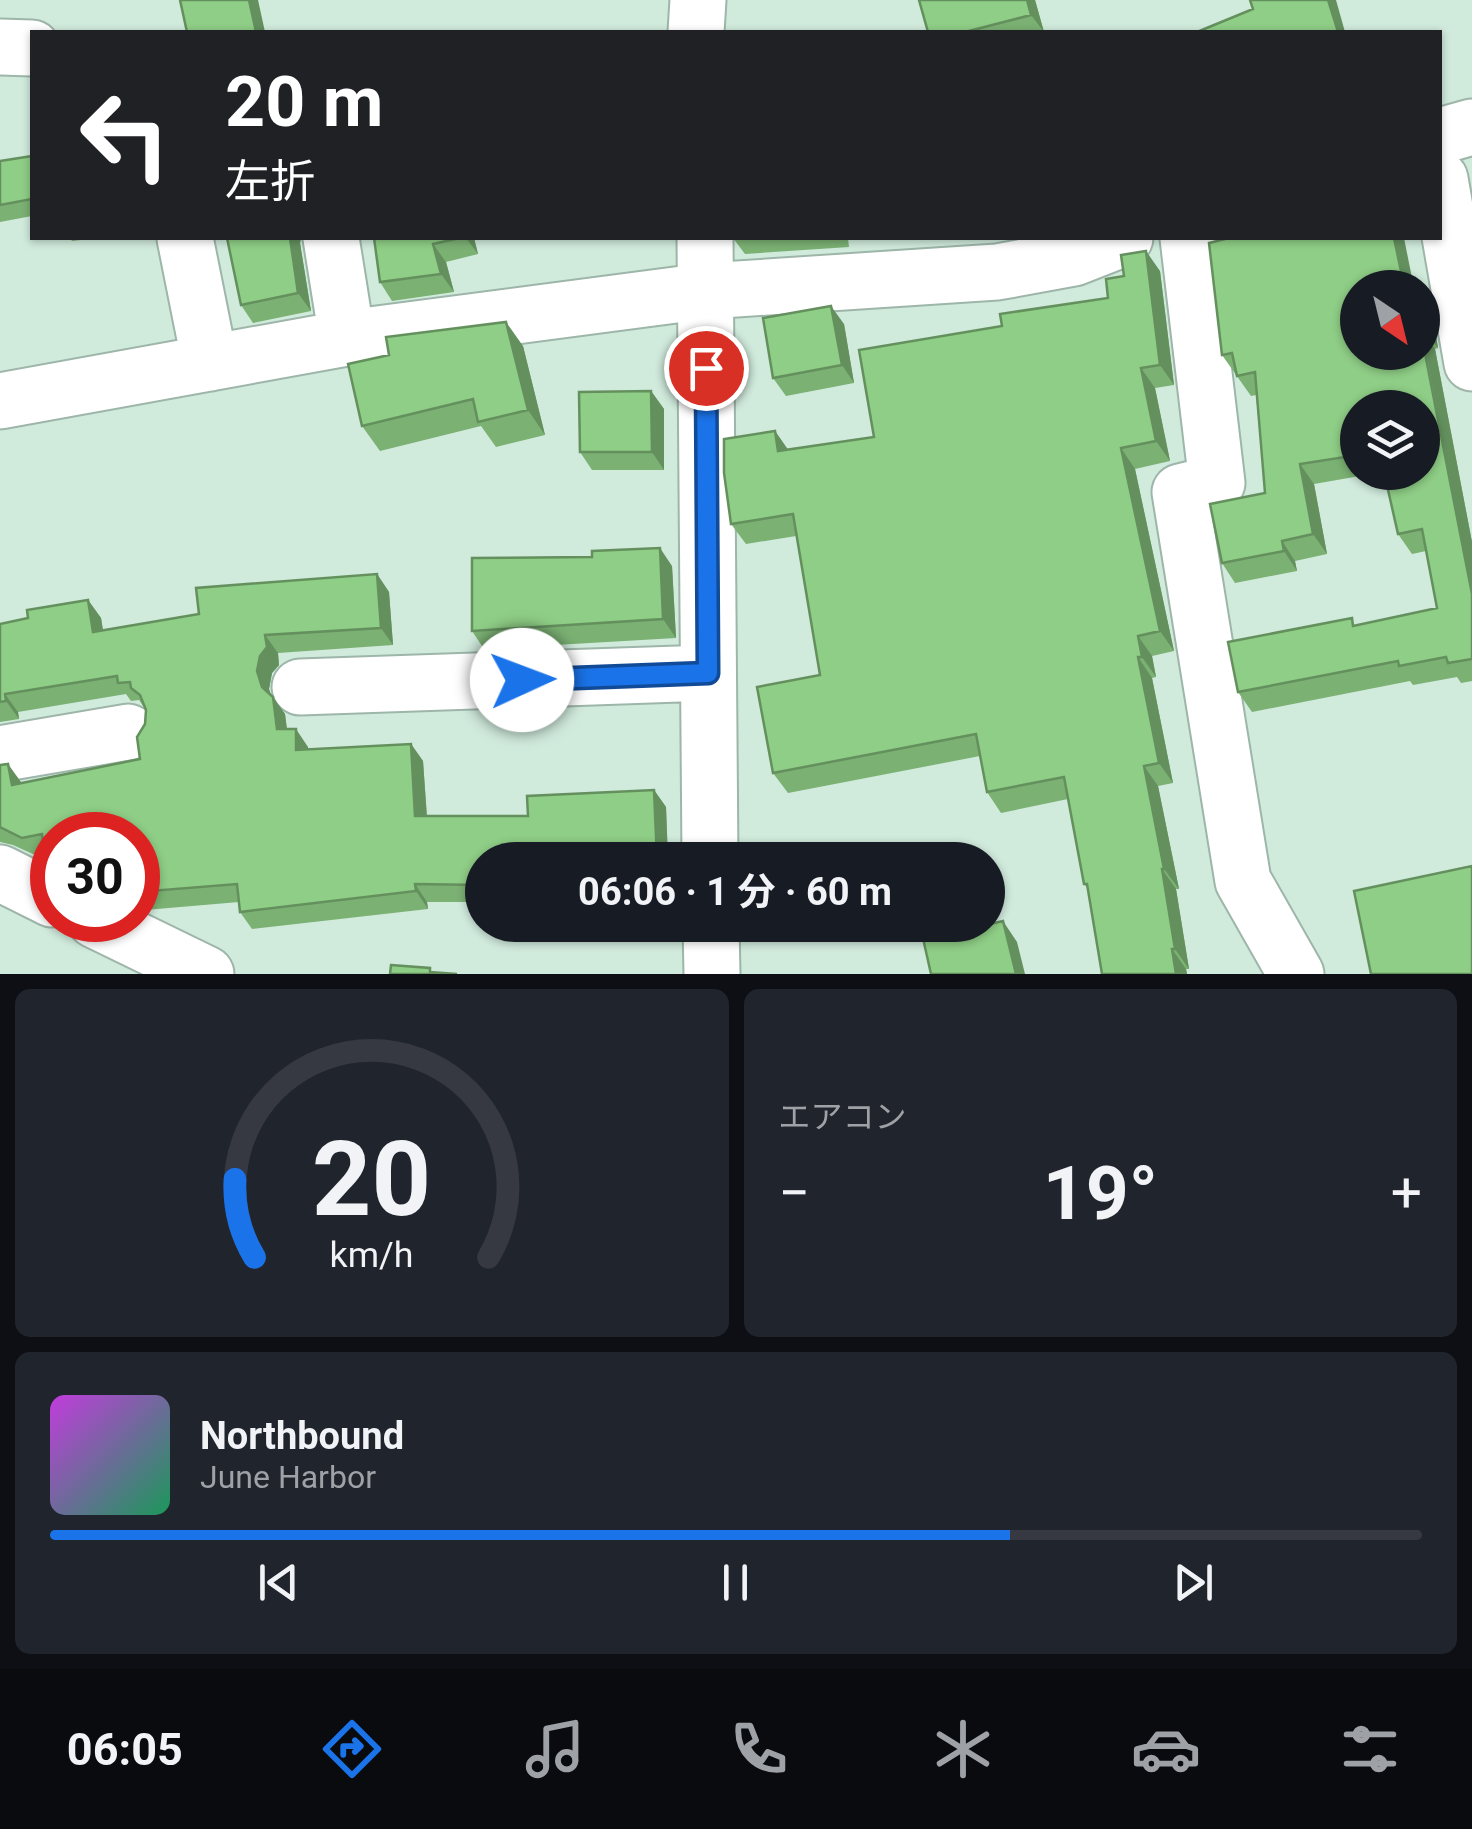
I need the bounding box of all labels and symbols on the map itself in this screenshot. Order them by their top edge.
north arrow [1340,270,1440,370]
pin [664,326,749,411]
position arrow [470,628,574,732]
speed limit sign: 30 [30,812,160,942]

